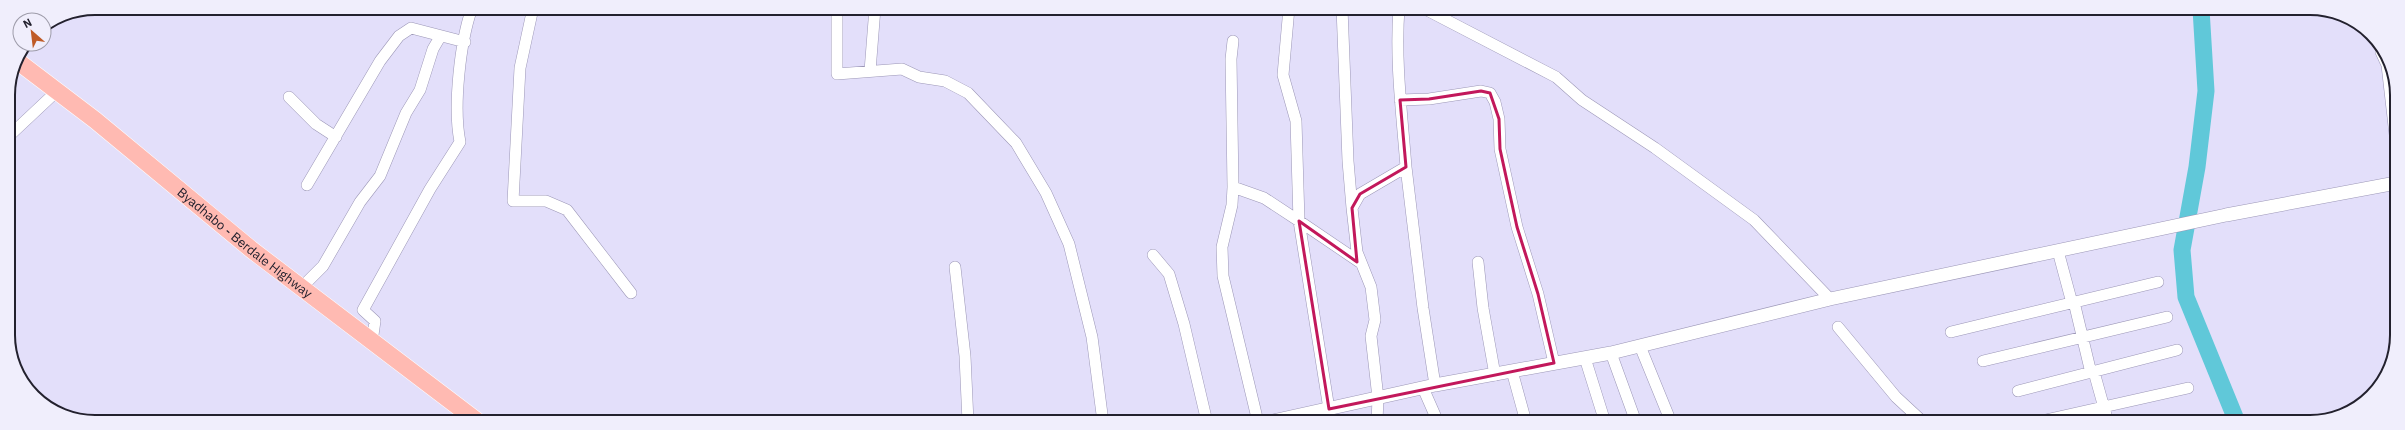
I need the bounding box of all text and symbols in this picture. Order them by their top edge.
north arrow [12,12,52,52]
text: N [21,15,34,31]
street label: Byadhabo - Berdale Highway [174,183,317,302]

